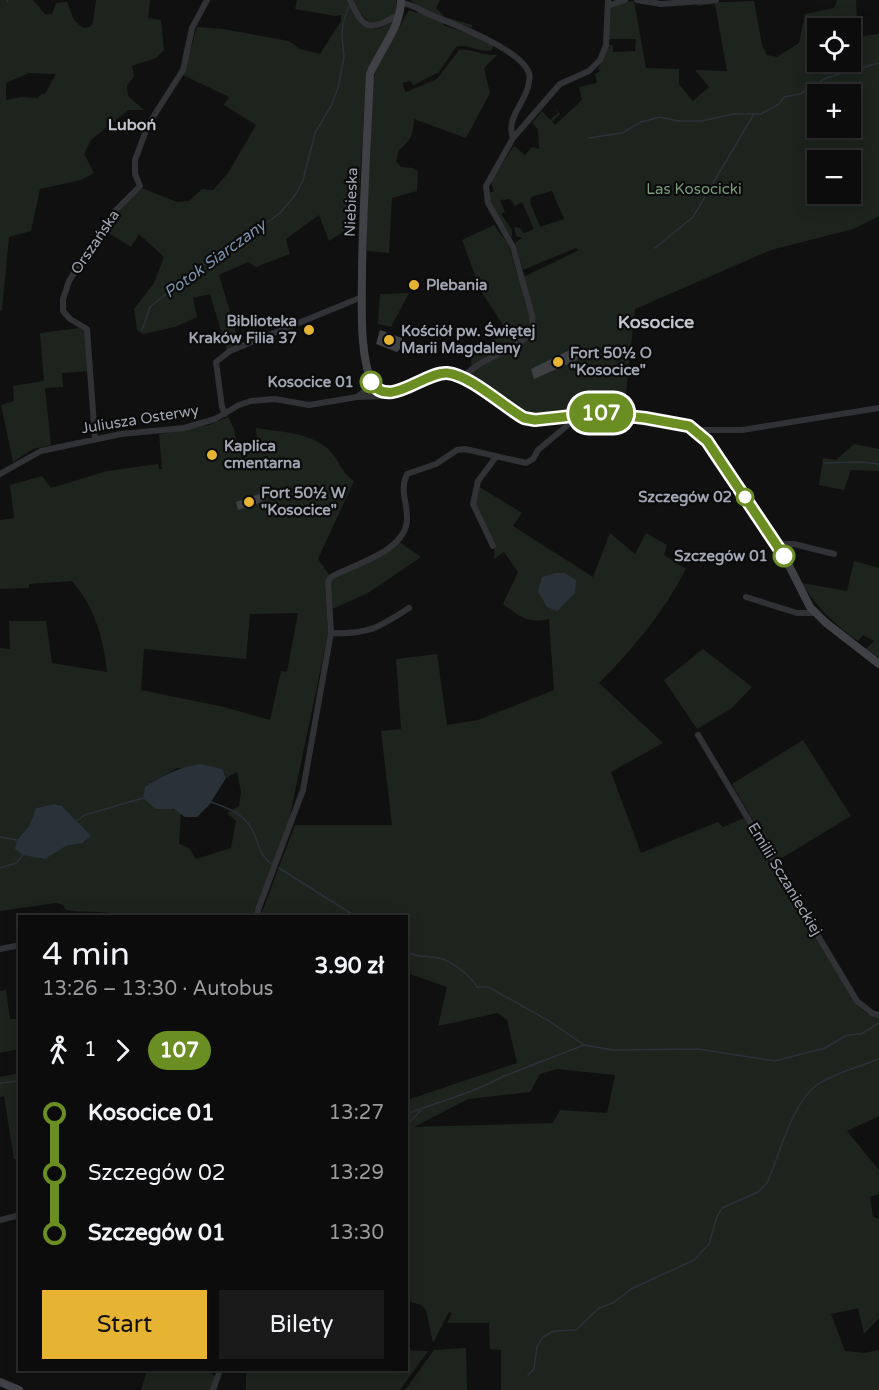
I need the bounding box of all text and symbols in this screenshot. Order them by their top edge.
map controls [807,18,861,204]
button: locate [807,18,861,72]
button: + [807,84,861,138]
district label: Luboń [108,115,156,135]
button: − [807,150,861,204]
street label: Niebieska [341,167,361,237]
park label: Las Kosocicki [646,180,742,198]
street label: Orszańska [67,206,123,278]
water label: Potok Siarczany [160,214,272,303]
place label: Plebania [426,276,487,294]
marker: Plebania [407,278,421,292]
district label: Kosocice [618,311,694,333]
place label: Biblioteka Kraków Filia 37 [189,312,297,347]
place label: Kościół pw. Świętej Marii Magdaleny [401,321,535,358]
marker: Biblioteka Kraków Filia 37 [302,323,316,337]
marker: Kościół pw. Świętej Marii Magdaleny [382,333,396,347]
place label: Fort 50½ O "Kosocice" [570,344,652,379]
marker: Fort 50½ O "Kosocice" [551,355,565,369]
marker: Kosocice 01 [360,371,382,393]
place label: Kosocice 01 [268,373,354,391]
line badge: 107 [566,394,636,432]
street label: Juliusza Osterwy [80,401,200,437]
text: 107 [581,401,621,426]
place label: Kaplica cmentarna [224,437,301,472]
marker: Kaplica cmentarna [205,448,219,462]
place label: Fort 50½ W "Kosocice" [261,484,347,519]
place label: Szczegów 02 [638,488,732,507]
marker: Szczegów 02 [736,488,754,506]
marker: Fort 50½ W "Kosocice" [242,495,256,509]
marker: Szczegów 01 [773,545,795,567]
place label: Szczegów 01 [674,547,768,566]
street label: Emilii Sczanieckiej [744,819,826,939]
text: 4 min [42,935,130,974]
text: 3.90 zł [314,953,384,979]
text: 13:26 – 13:30 · Autobus [42,977,273,1001]
icon: walk [42,1034,75,1067]
icon: forward [106,1034,139,1067]
text: 1 [84,1038,97,1062]
text: 107 [160,1038,199,1063]
text: Kosocice 01 [88,1100,215,1126]
text: 13:27 [329,1101,384,1125]
text: Szczegów 02 [88,1160,226,1186]
text: 13:29 [329,1161,384,1185]
text: Szczegów 01 [88,1220,226,1246]
text: 13:30 [329,1221,384,1245]
button: Start [42,1290,207,1359]
button: Bilety [219,1290,384,1359]

